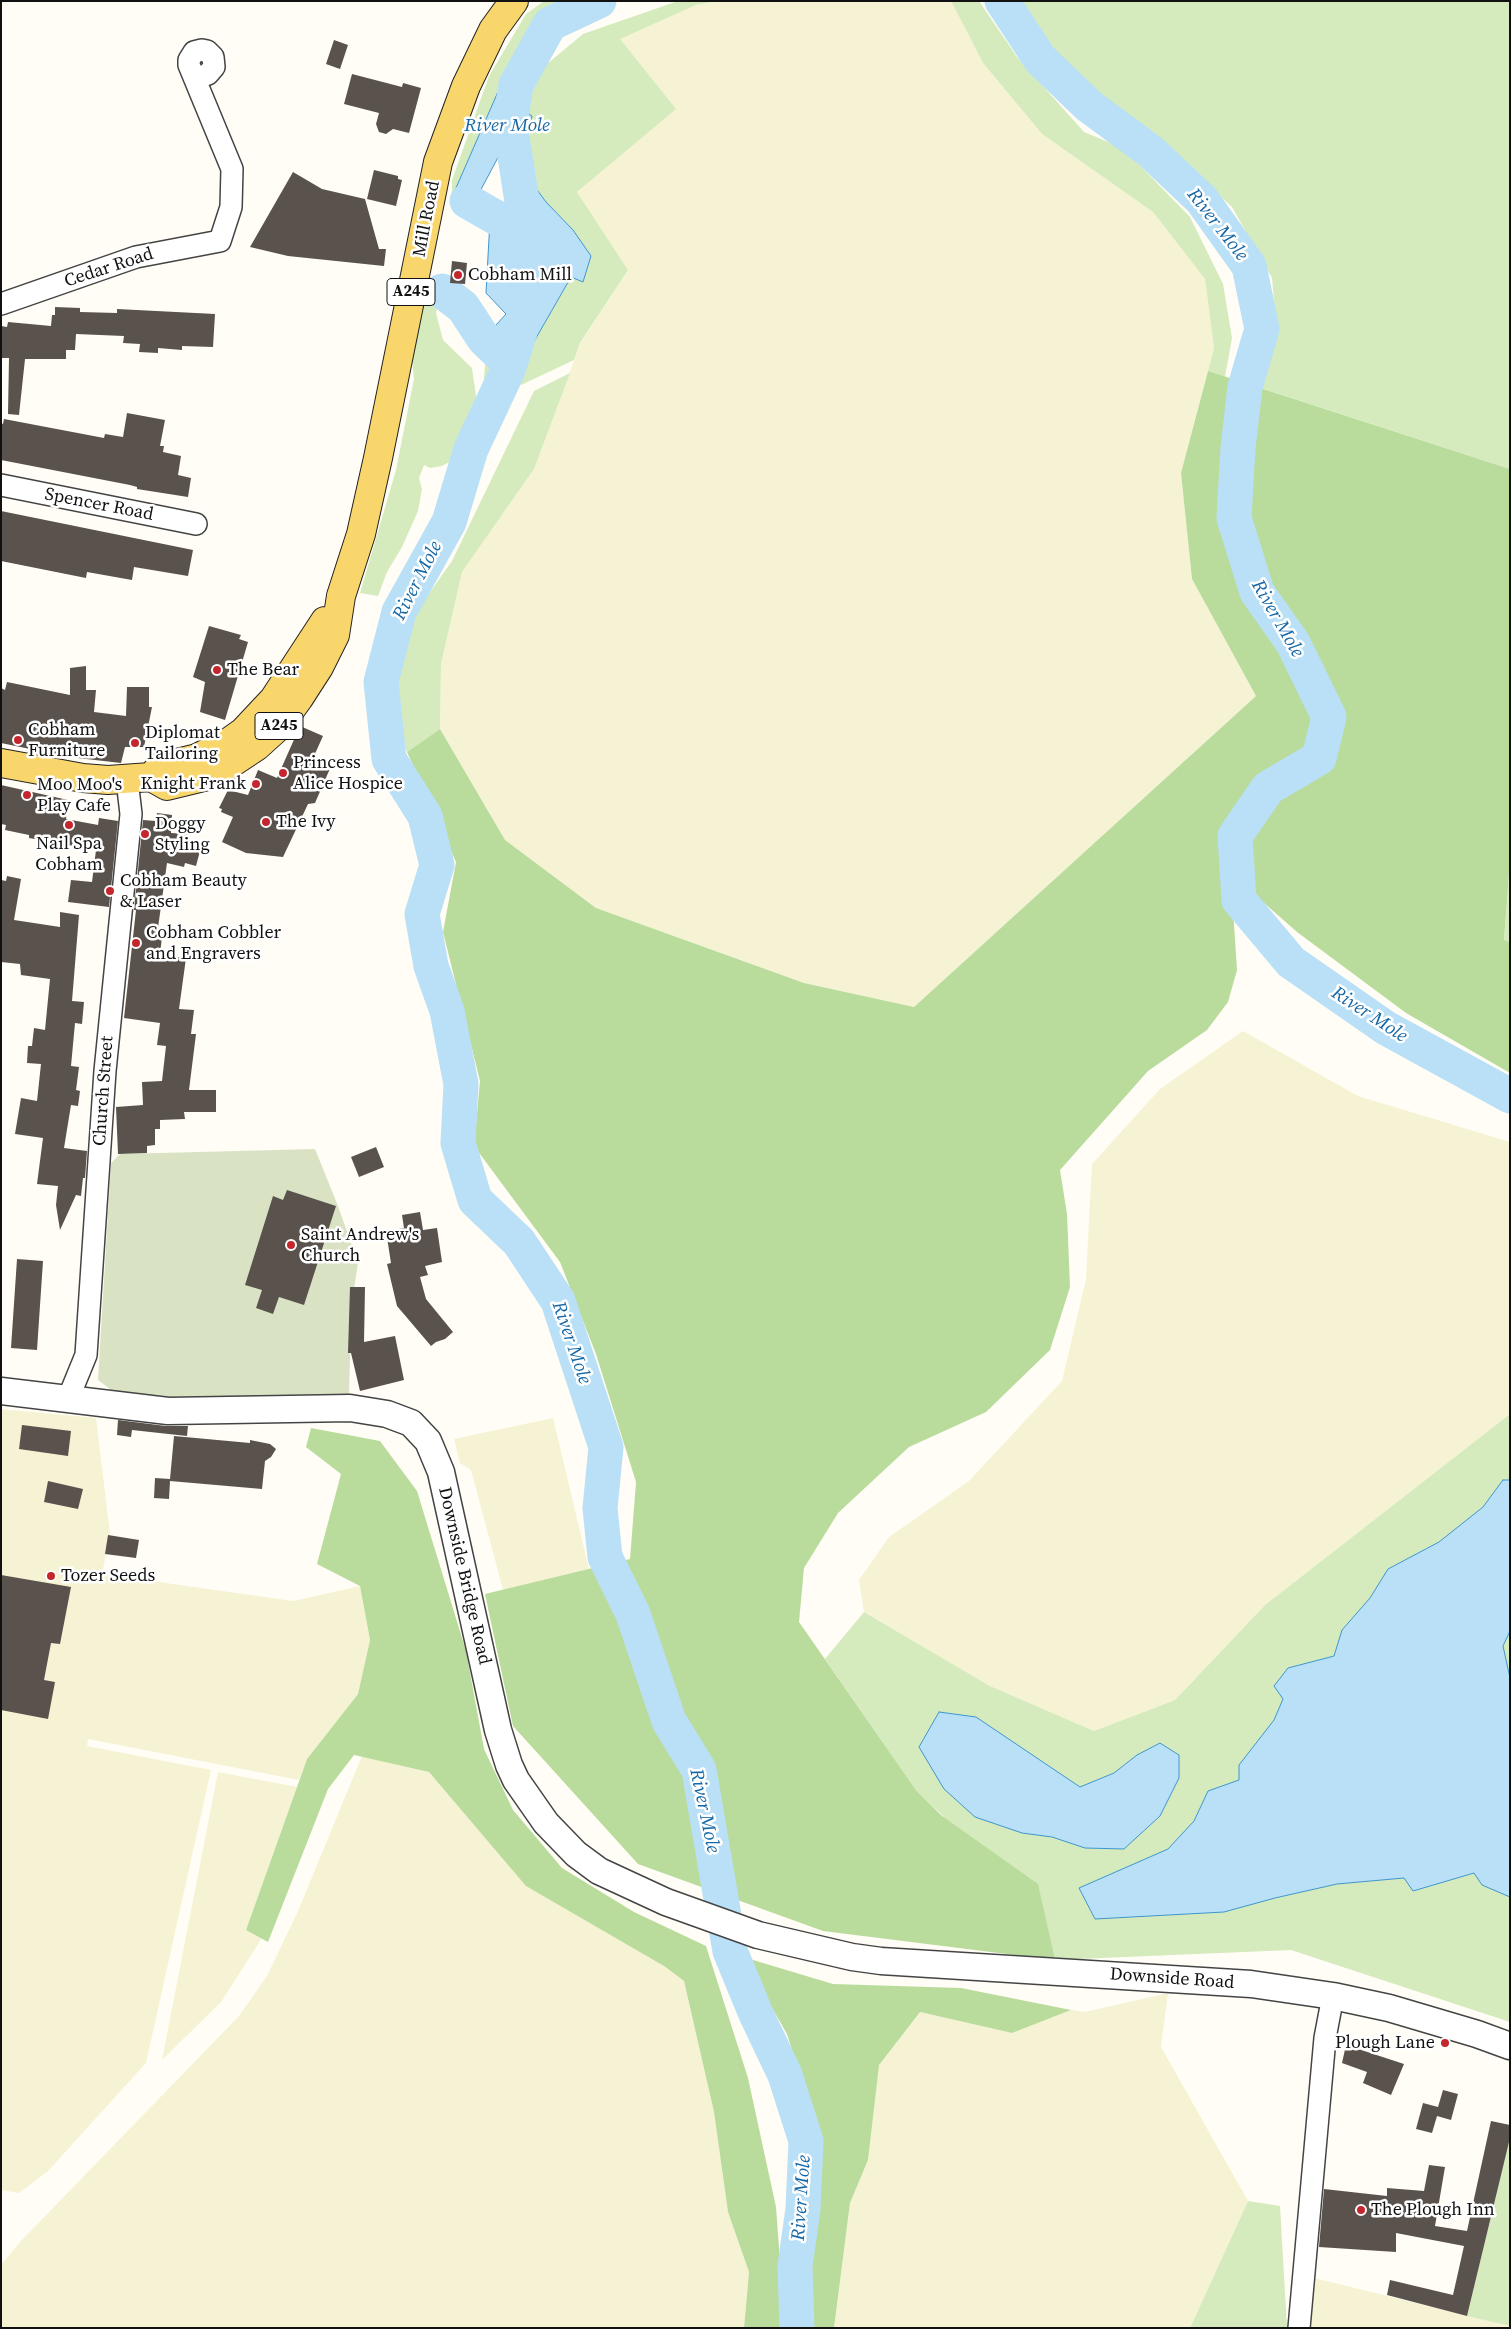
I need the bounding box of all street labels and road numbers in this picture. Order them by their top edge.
street label: Mill Road [409,179,445,259]
street label: Cedar Road [62,243,156,293]
road number: A245 [387,278,435,306]
street label: Spencer Road [43,484,155,526]
road number: A245 [255,712,303,739]
street label: Church Street [89,1035,119,1147]
street label: Downside Bridge Road [433,1485,495,1667]
street label: Downside Road [1109,1964,1235,1994]

